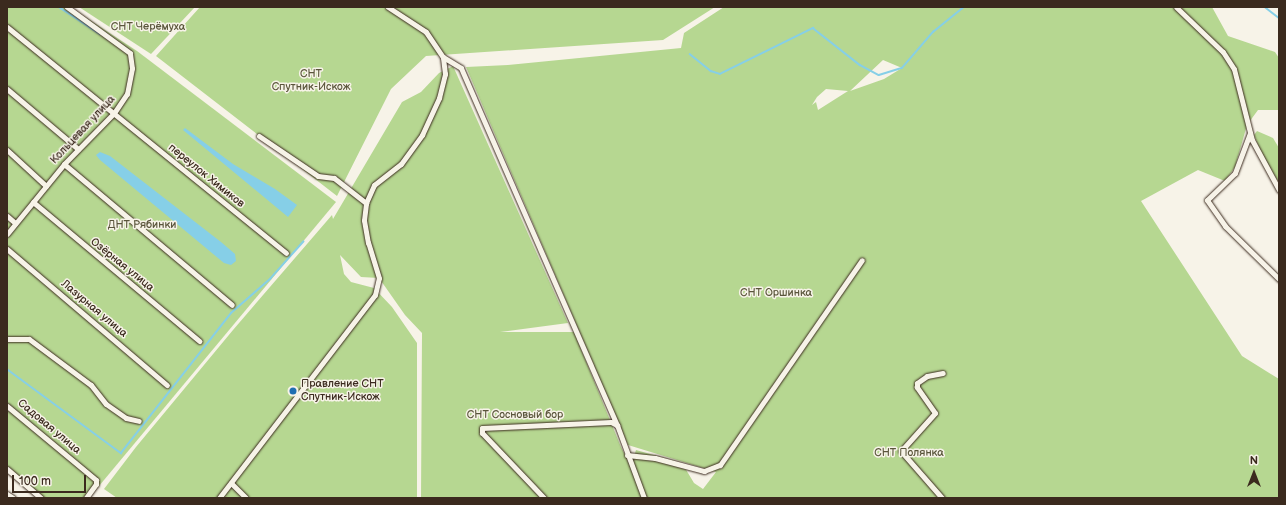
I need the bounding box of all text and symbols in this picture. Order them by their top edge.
park label: СНТ Черёмуха [111,20,185,34]
park label: СНТ Спутник-Искож [272,68,350,94]
street label: Кольцевая улица [48,93,118,167]
street label: переулок Химиков [165,141,247,211]
park label: ДНТ Рябинки [108,218,176,232]
street label: Озёрная улица [88,235,156,295]
street label: Лазурная улица [58,277,130,341]
park label: СНТ Оршинка [740,286,812,300]
place label: Правление СНТ Спутник-Искож [301,378,384,404]
marker: Правление СНТ Спутник-Искож [288,386,298,396]
street label: Садовая улица [15,397,83,457]
park label: СНТ Сосновый бор [467,408,563,422]
park label: СНТ Полянка [874,446,944,460]
north arrow [1234,453,1274,493]
text: N [1250,454,1258,467]
scale bar [14,467,88,493]
text: 100 m [19,474,51,489]

